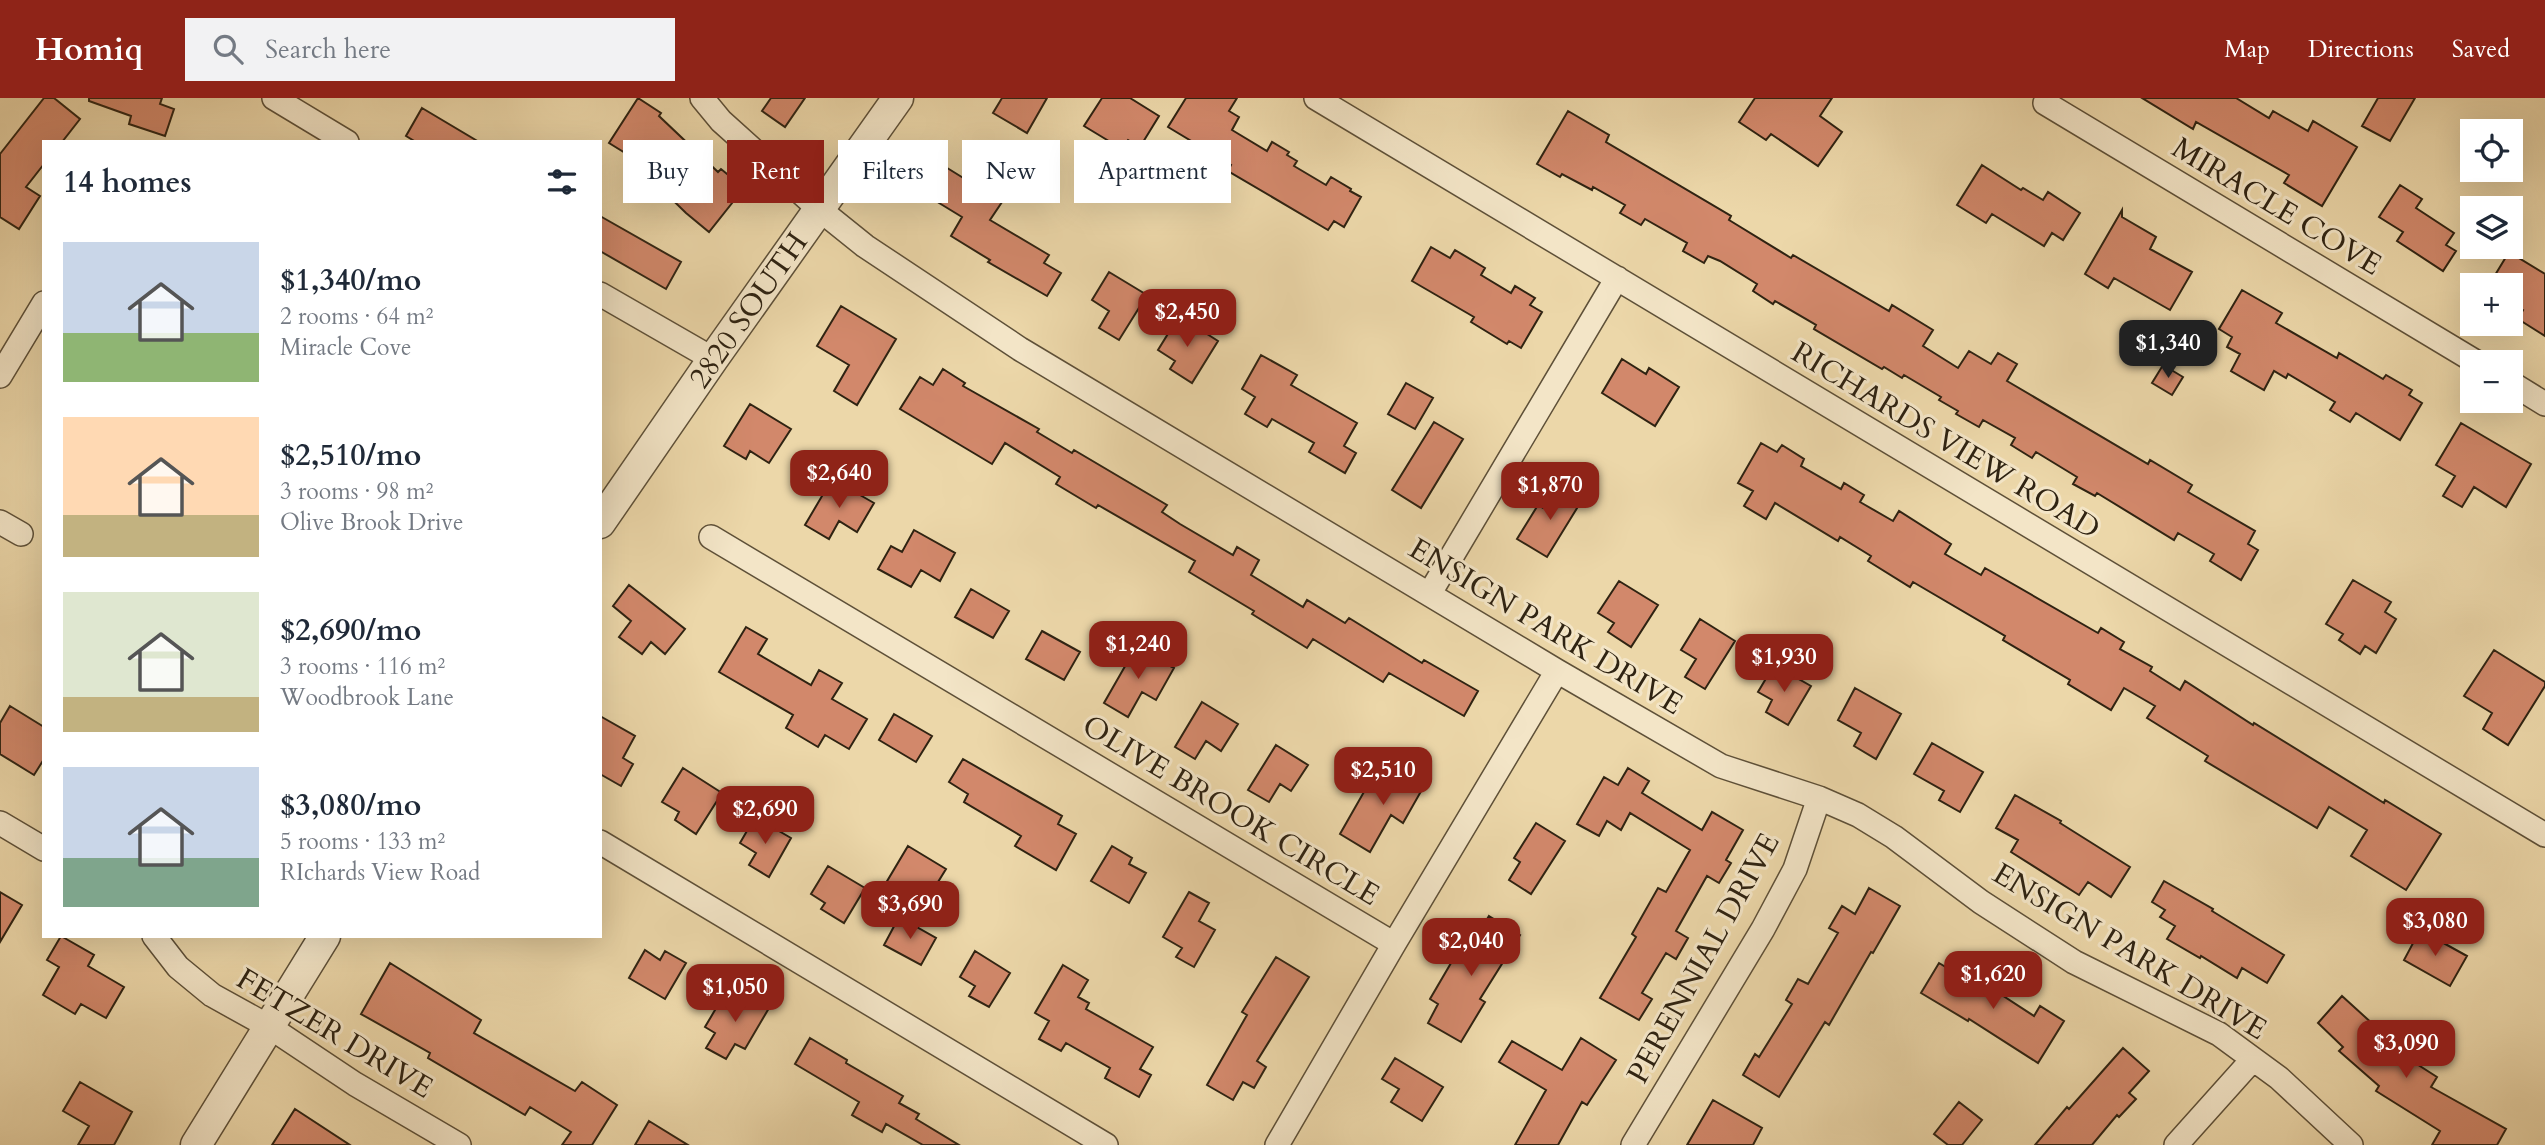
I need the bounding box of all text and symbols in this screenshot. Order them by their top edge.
search box [185,18,675,81]
text: Homiq [35,27,143,72]
icon: search [209,30,247,68]
text: Search here [265,32,391,67]
text: Map [2224,33,2270,66]
text: Directions [2308,33,2414,66]
text: Saved [2452,33,2510,66]
map controls [2460,119,2523,413]
button: locate [2460,119,2523,182]
street label: MIRACLE COVE [2164,128,2389,285]
chip: Buy [623,140,713,203]
chip: Rent [727,140,824,203]
chip: Filters [838,140,948,203]
chip: New [962,140,1060,203]
chip: Apartment [1074,140,1231,203]
text: 14 homes [63,162,192,203]
icon: filters [543,163,581,201]
button: layers [2460,196,2523,259]
street label: 2820 SOUTH [679,224,817,397]
text: $1,340/mo [280,260,421,301]
icon: home [119,270,203,354]
button: + [2460,273,2523,336]
pin: $2,450 [1130,289,1244,349]
text: $2,450 [1154,296,1220,327]
text: 2 rooms · 64 m² [280,301,433,332]
pin: $1,340 [2111,320,2225,380]
text: $1,340 [2135,327,2201,358]
text: Miracle Cove [280,332,412,363]
street label: RICHARDS VIEW ROAD [1784,332,2108,549]
button: − [2460,350,2523,413]
text: $2,510/mo [280,435,421,476]
icon: home [119,445,203,529]
pin: $2,640 [782,450,896,510]
text: $2,640 [806,457,872,488]
pin: $1,870 [1493,462,1607,522]
text: $1,870 [1517,469,1583,500]
text: 3 rooms · 98 m² [280,476,433,507]
text: Olive Brook Drive [280,507,463,538]
street label: ENSIGN PARK DRIVE [1401,528,1690,725]
text: $2,690/mo [280,610,421,651]
icon: home [119,620,203,704]
pin: $1,240 [1081,622,1195,681]
text: $1,240 [1105,628,1171,659]
pin: $1,930 [1727,634,1841,694]
text: $1,930 [1751,641,1817,672]
text: 3 rooms · 116 m² [280,651,445,682]
text: Woodbrook Lane [280,682,454,713]
street label: OLIVE BROOK CIRCLE [1074,705,1387,916]
pin: $2,510 [1326,748,1440,807]
text: $2,510 [1350,754,1416,785]
text: $3,080/mo [280,785,421,826]
pin: $2,690 [708,786,822,846]
text: $2,690 [732,793,798,824]
icon: home [119,795,203,879]
text: 5 rooms · 133 m² [280,826,445,857]
street label: PERENNIAL DRIVE [1618,826,1789,1091]
street label: ENSIGN PARK DRIVE [1985,853,2274,1050]
text: RIchards View Road [280,857,480,888]
pin: $3,690 [853,882,967,941]
text: $3,690 [877,888,943,919]
pin: $3,080 [2378,898,2492,958]
text: $3,080 [2402,905,2468,936]
pin: $2,040 [1414,918,1528,978]
text: $2,040 [1438,925,1504,956]
pin: $1,620 [1936,951,2050,1011]
text: $1,620 [1960,958,2026,989]
street label: FETZER DRIVE [229,959,441,1108]
pin: $1,050 [678,964,792,1024]
text: $1,050 [702,971,768,1002]
pin: $3,090 [2349,1020,2463,1080]
text: $3,090 [2373,1027,2439,1058]

